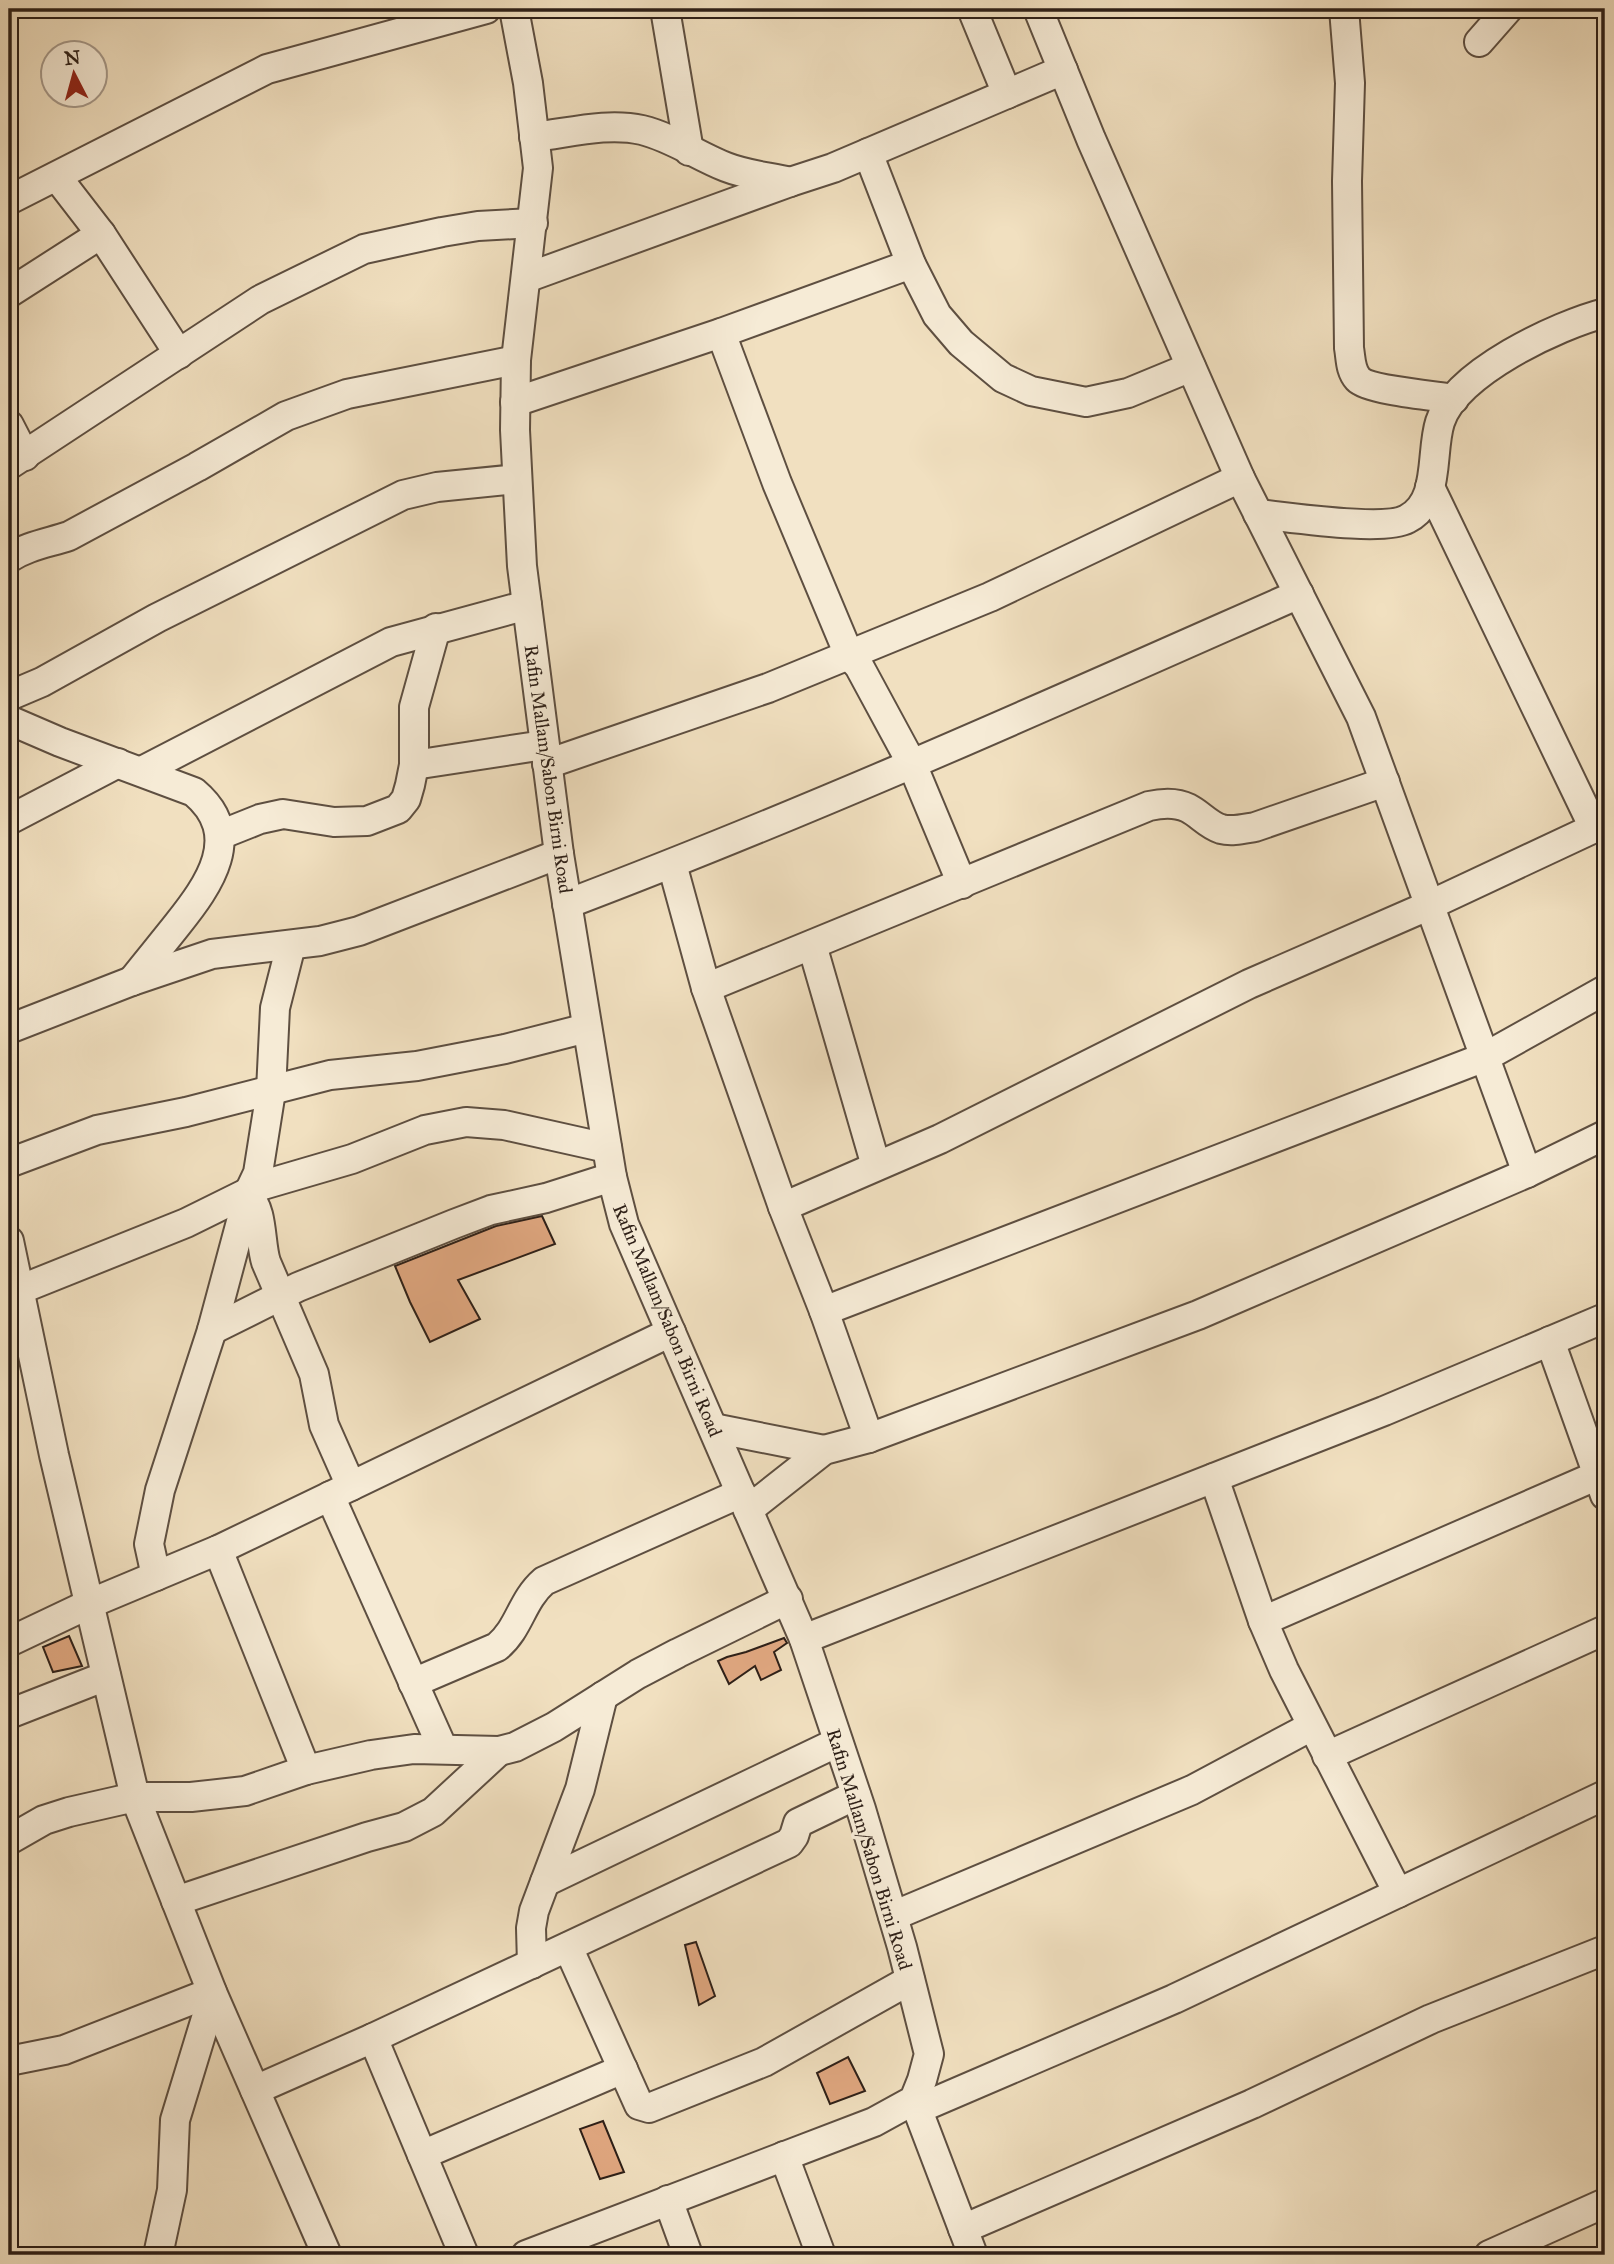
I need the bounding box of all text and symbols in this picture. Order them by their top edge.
north arrow [38,38,108,108]
text: N [63,45,81,70]
street label: Rafin Mallam/Sabon Birni Road [520,643,577,895]
street label: Rafin Mallam/Sabon Birni Road [608,1200,727,1441]
street label: Rafin Mallam/Sabon Birni Road [822,1726,917,1973]

